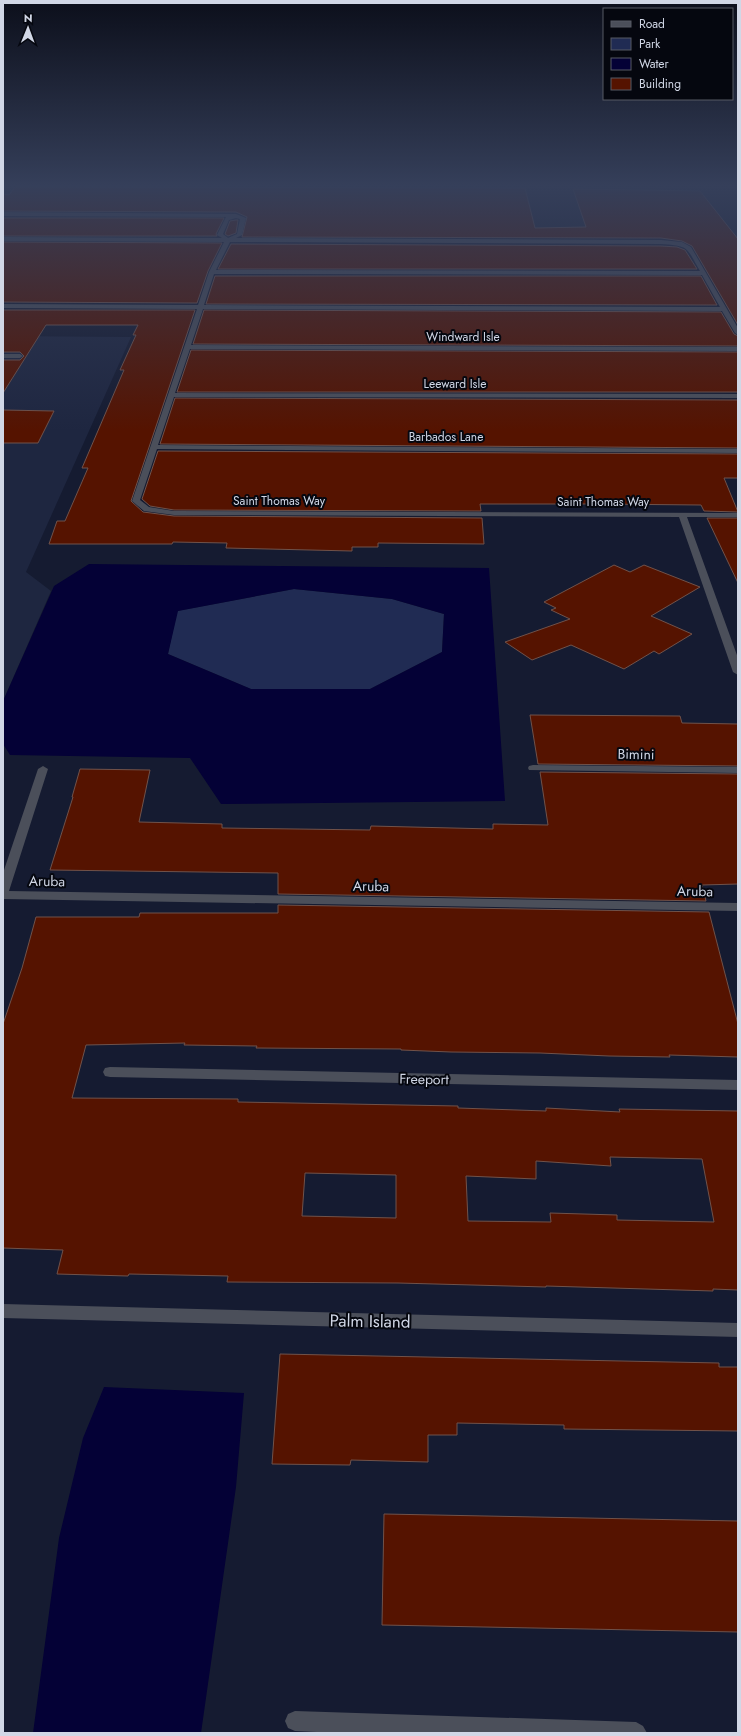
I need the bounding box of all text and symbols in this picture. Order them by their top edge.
north arrow [8,8,48,48]
legend [603,8,733,100]
text: N [24,10,33,26]
text: Road [639,15,665,33]
text: Park [639,35,661,53]
text: Water [639,55,670,73]
text: Building [639,75,681,93]
street label: Windward Isle [426,328,500,346]
street label: Leeward Isle [424,375,486,393]
street label: Barbados Lane [409,428,483,446]
street label: Saint Thomas Way [233,492,326,510]
street label: Saint Thomas Way [557,493,650,511]
street label: Bimini [617,744,655,764]
street label: Aruba [29,871,65,891]
street label: Aruba [353,876,389,896]
street label: Aruba [677,881,713,901]
street label: Freeport [399,1069,450,1089]
street label: Palm Island [329,1308,411,1334]

